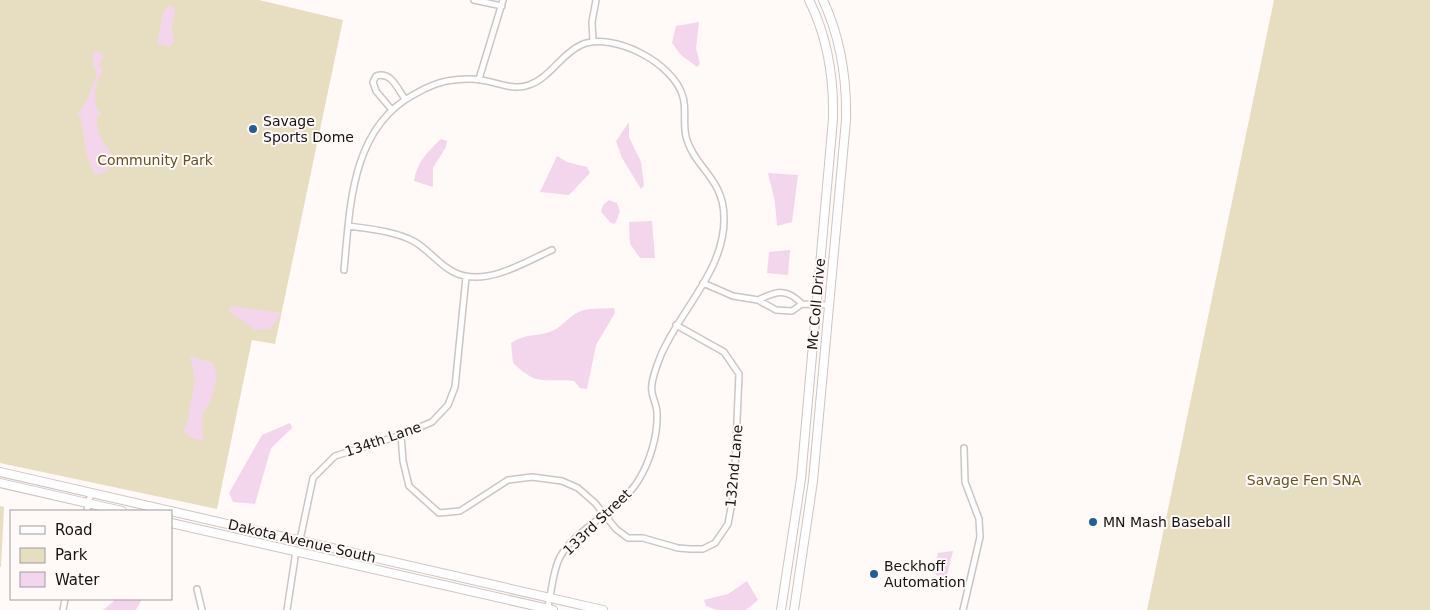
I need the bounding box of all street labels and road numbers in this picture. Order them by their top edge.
street label: Mc Coll Drive [804,257,828,351]
street label: 134th Lane [343,419,423,459]
street label: 132nd Lane [722,424,746,508]
street label: 133rd Street [560,485,635,558]
street label: Dakota Avenue South [227,516,377,566]

